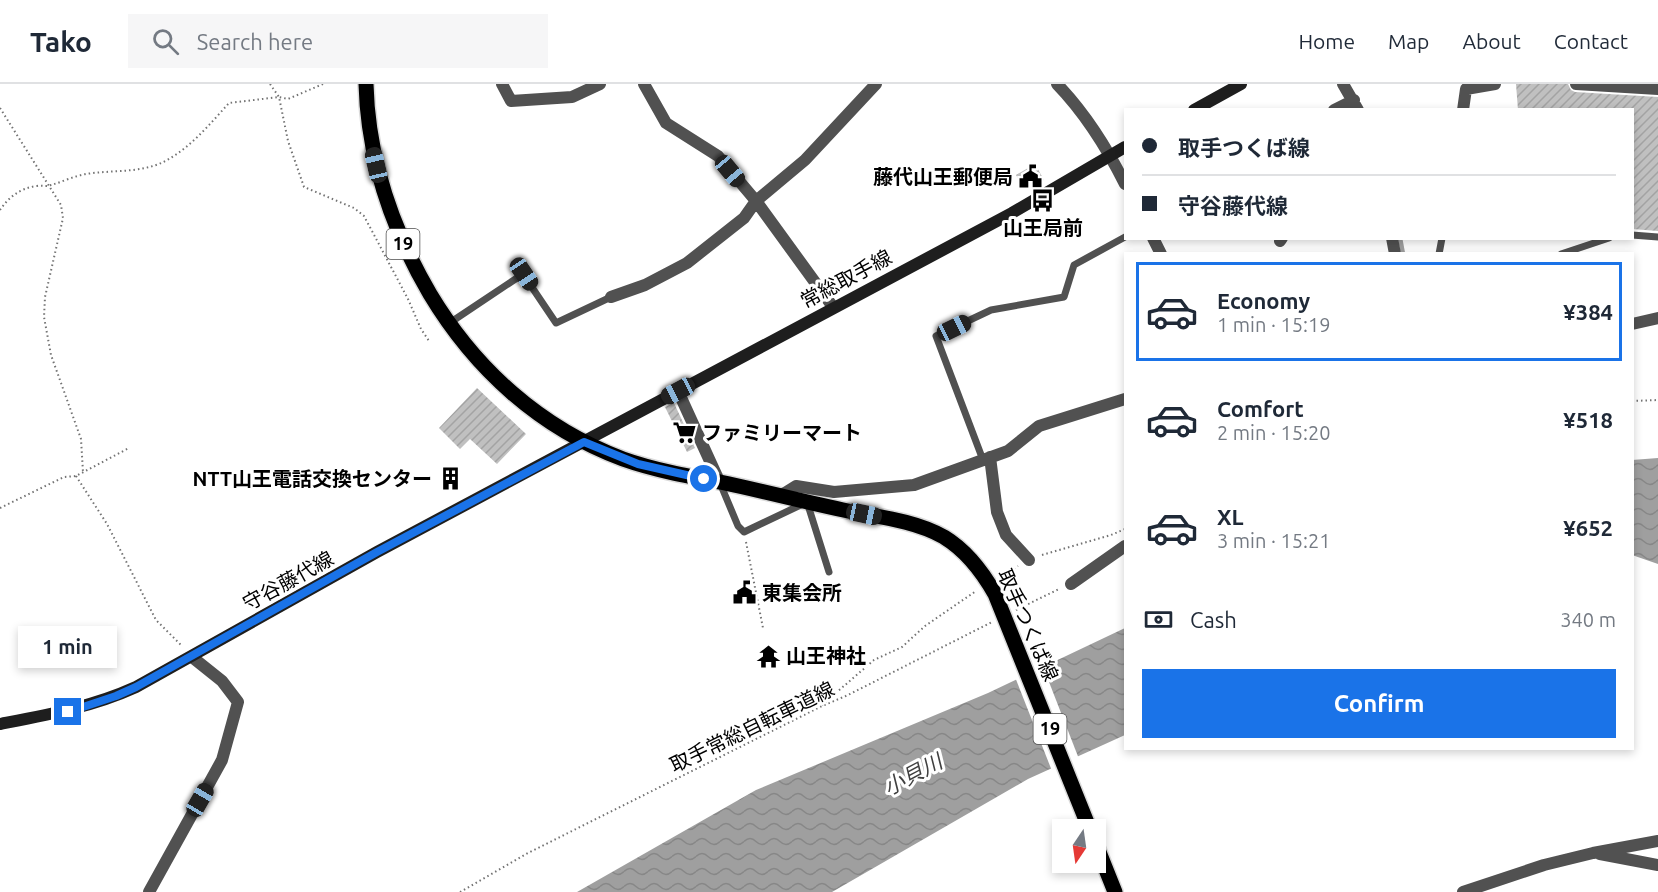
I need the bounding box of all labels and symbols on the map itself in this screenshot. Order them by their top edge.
car [363,145,389,185]
car [712,151,748,191]
public building icon: 藤代山王郵便局 [1018,164,1044,190]
place label: 藤代山王郵便局 [873,165,1013,188]
bus stop icon: 山王局前 [1030,187,1056,213]
place label: 山王局前 [1003,216,1083,239]
road number: 19 [386,229,420,259]
street label: 常総取手線 [796,245,895,312]
car [506,254,542,294]
car [934,312,974,344]
car [658,375,698,407]
supermarket icon: ファミリーマート [671,420,697,446]
place label: ファミリーマート [702,421,862,444]
route start [690,465,717,492]
building icon: NTT山王電話交換センター [437,466,463,492]
place label: NTT山王電話交換センター [193,467,432,490]
car [845,501,883,527]
street label: 守谷藤代線 [238,546,337,615]
street label: 取手つくば線 [994,565,1063,684]
public building icon: 東集会所 [731,580,757,606]
place label: 東集会所 [762,581,842,604]
callout: 1 min [19,625,118,667]
temple icon: 山王神社 [755,643,781,669]
place label: 山王神社 [786,644,866,667]
street label: 取手常総自転車道線 [666,677,838,776]
route end [54,698,81,725]
road number: 19 [1034,714,1066,744]
water label: 小貝川 [879,748,948,800]
car [183,780,217,820]
north arrow [1052,819,1106,873]

